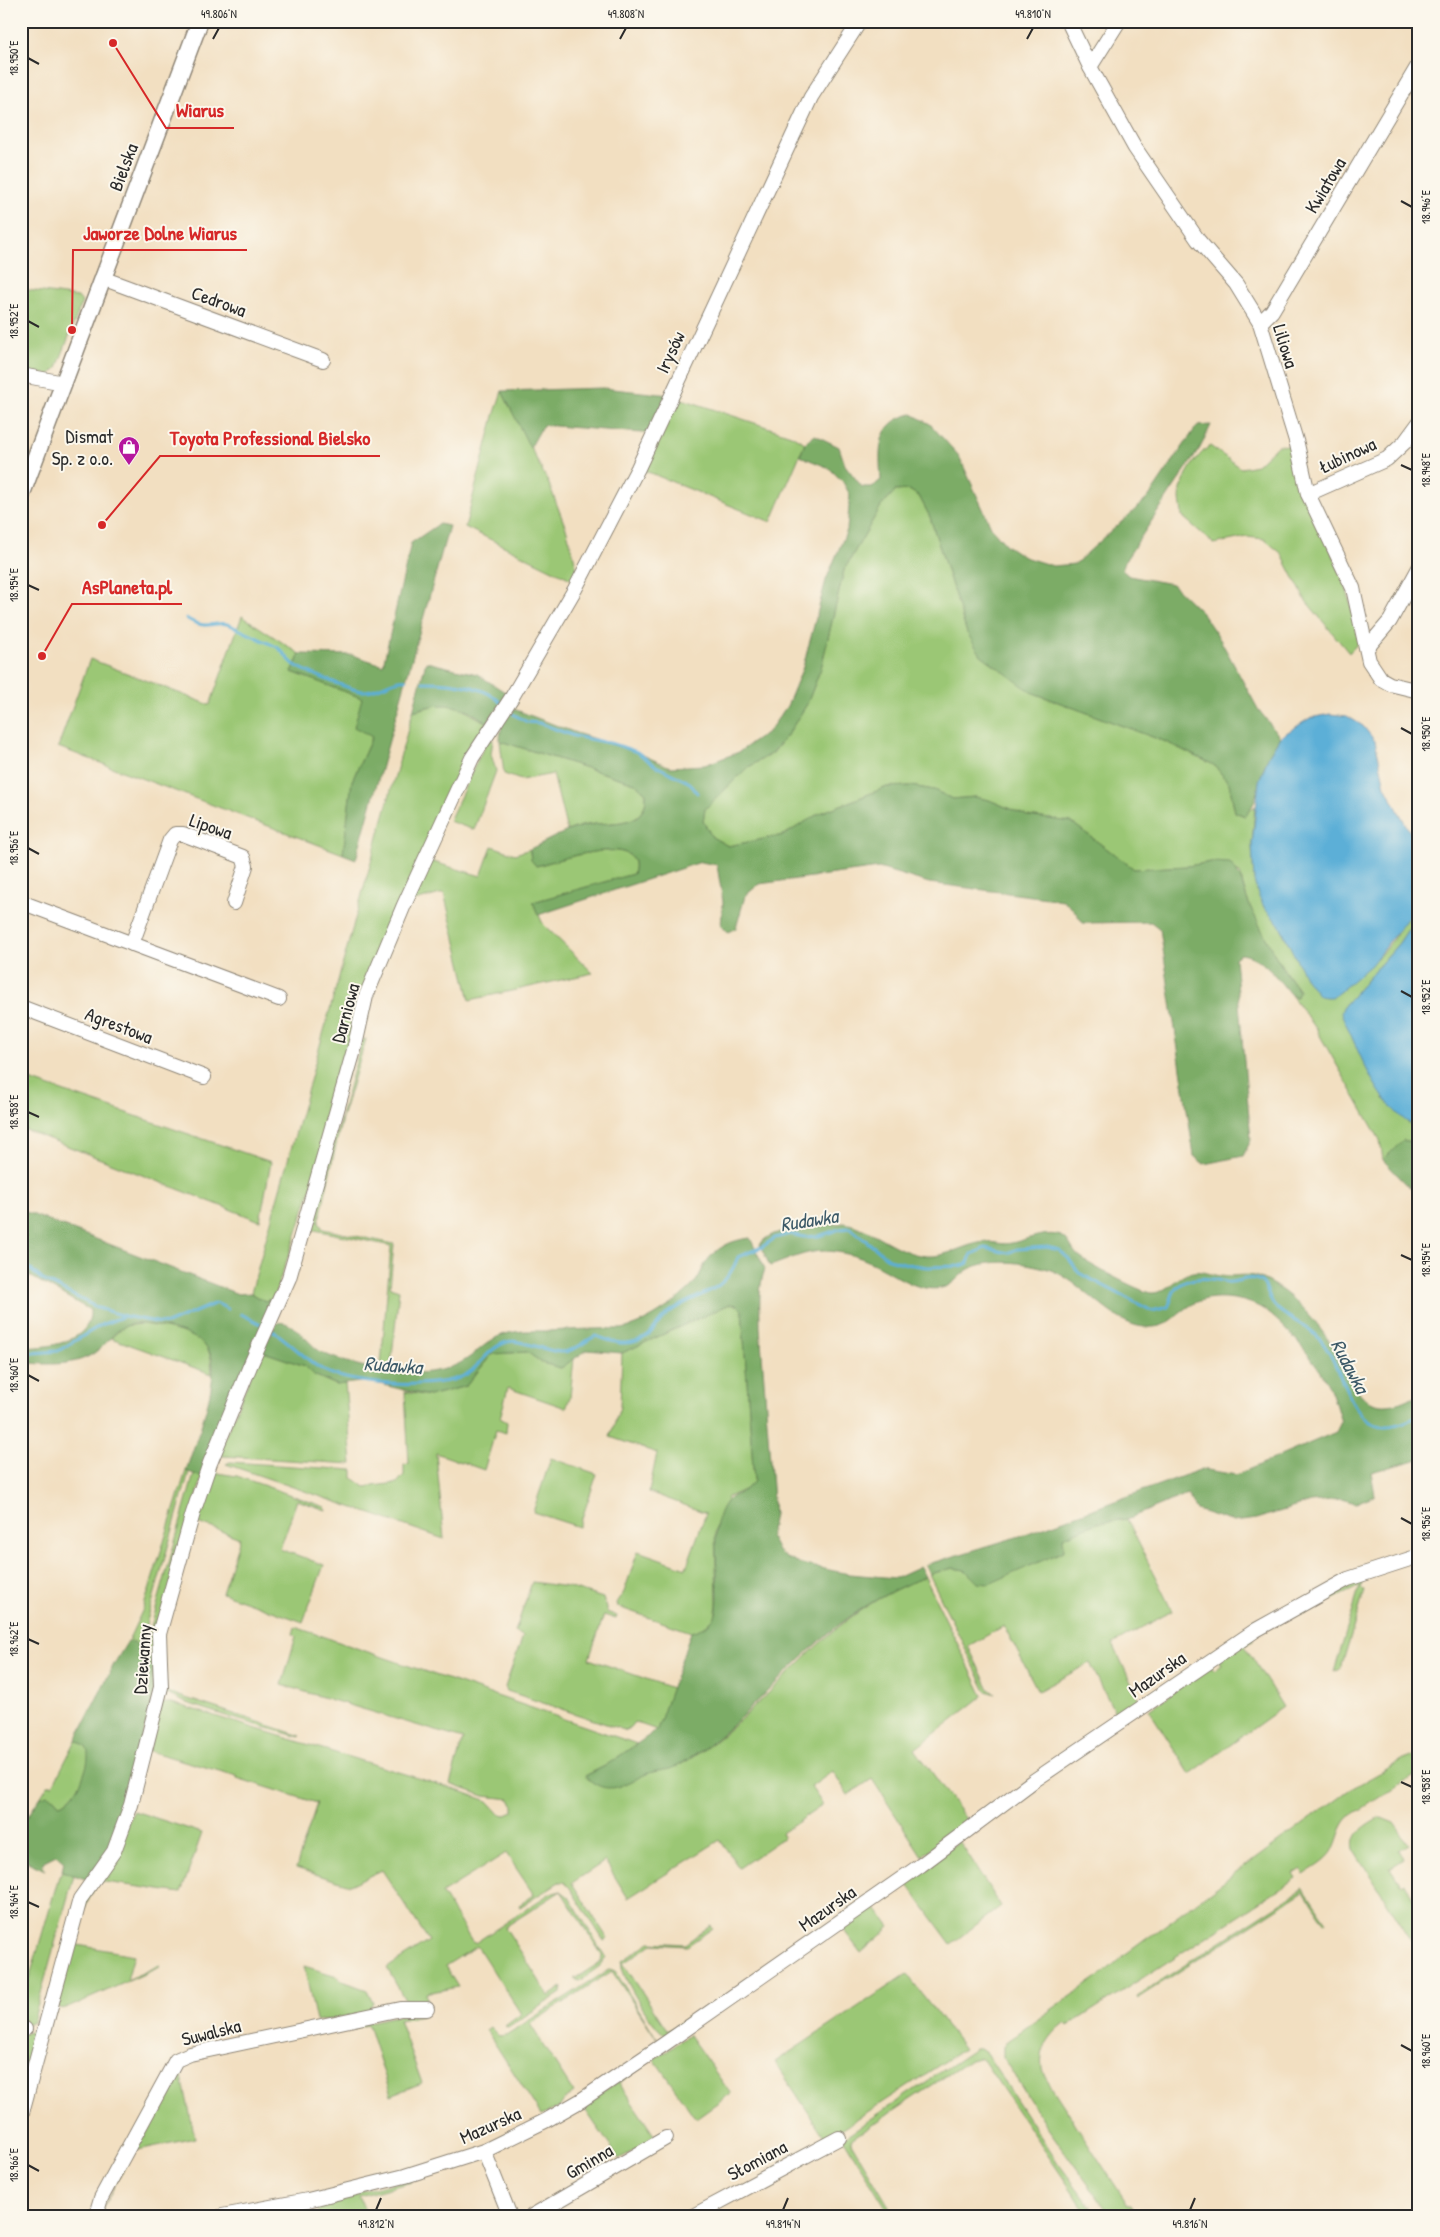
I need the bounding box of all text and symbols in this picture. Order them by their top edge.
text: 49.806°N [201,5,237,22]
text: 49.808°N [608,5,644,22]
text: 49.810°N [1015,5,1051,22]
text: 18.950°E [5,40,22,76]
callout: Wiarus [166,93,234,128]
text: Wiarus [176,96,224,123]
street label: Bielska [102,139,144,195]
street label: Kwiatowa [1298,152,1352,218]
text: 18.946°E [1417,189,1434,224]
callout: Jaworze Dolne Wiarus [73,215,247,250]
text: Jaworze Dolne Wiarus [83,219,237,246]
street label: Cedrowa [188,279,251,323]
text: 18.952°E [5,303,22,339]
street label: Liliowa [1267,321,1305,372]
street label: Irysów [649,327,691,377]
callout: Toyota Professional Bielsko [160,421,380,456]
place label: Dismat Sp. z o.o. [52,423,113,471]
text: Toyota Professional Bielsko [169,424,370,452]
street label: Łubinowa [1314,430,1381,480]
shop icon: Dismat Sp. z o.o. [117,435,141,466]
text: 18.948°E [1417,452,1434,487]
text: 18.954°E [5,567,22,602]
callout: AsPlaneta.pl [72,569,182,604]
text: AsPlaneta.pl [82,573,173,601]
text: 18.950°E [1417,716,1434,752]
street label: Lipowa [186,807,236,846]
text: 18.956°E [5,830,22,865]
text: 18.952°E [1417,979,1434,1015]
street label: Darniowa [325,980,366,1046]
street label: Agrestowa [81,1000,157,1050]
text: 18.958°E [5,1094,22,1129]
water label: Rudawka [778,1201,842,1237]
text: 18.954°E [1417,1242,1434,1277]
water label: Rudawka [1325,1334,1377,1400]
water label: Rudawka [363,1349,425,1380]
text: 18.960°E [5,1357,22,1392]
text: 18.956°E [1417,1506,1434,1541]
text: 18.962°E [5,1621,22,1657]
street label: Dziewanny [127,1623,157,1695]
street label: Mazurska [1123,1645,1191,1703]
text: 18.958°E [1417,1769,1434,1804]
street label: Mazurska [793,1879,861,1937]
text: 18.964°E [5,1884,22,1919]
street label: Suwalska [179,2012,244,2052]
text: 18.960°E [1417,2033,1434,2068]
street label: Mazurska [455,2100,525,2150]
street label: Słomiana [723,2133,792,2187]
street label: Gminna [560,2137,618,2185]
text: 18.966°E [5,2147,22,2182]
text: 49.812°N [358,2215,394,2232]
text: 49.814°N [766,2215,800,2232]
text: 49.816°N [1173,2215,1207,2232]

